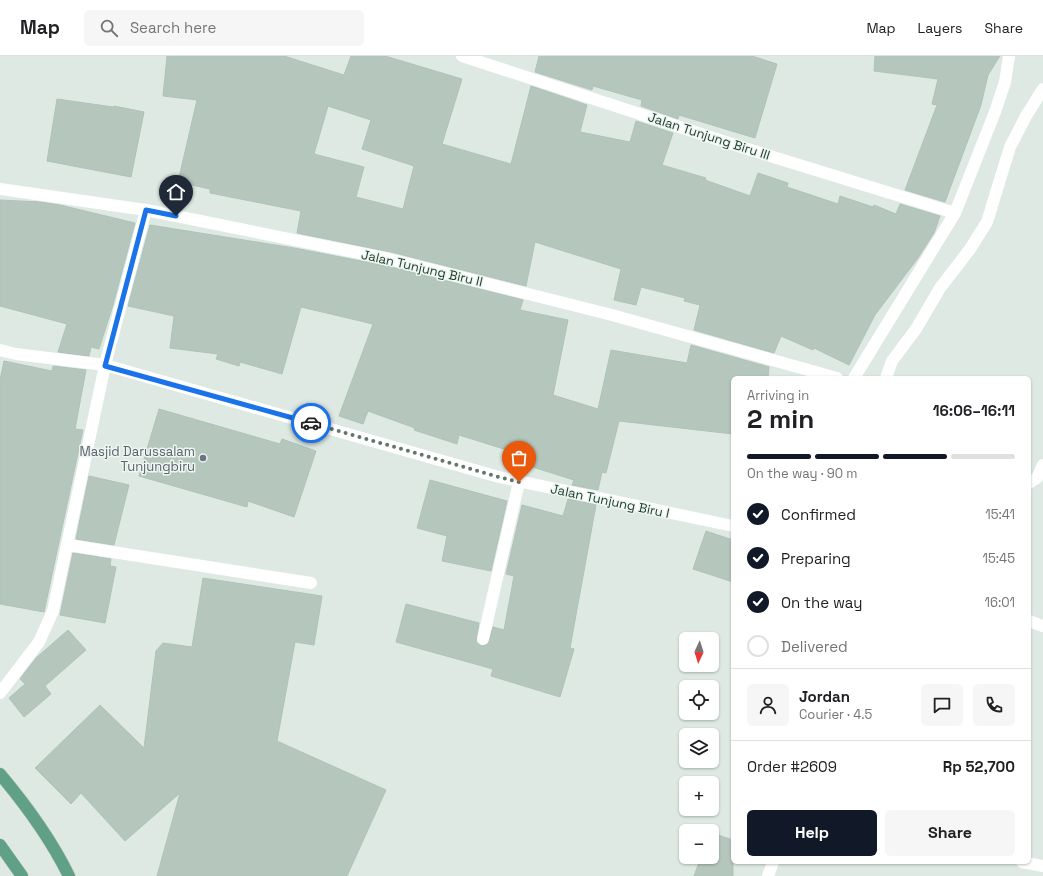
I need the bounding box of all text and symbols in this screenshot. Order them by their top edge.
search box [84,10,364,46]
text: Map [20,15,60,40]
icon: search [98,17,120,39]
text: Search here [130,18,216,37]
text: Map [866,19,896,37]
text: Layers [918,19,962,37]
text: Share [984,19,1023,37]
street label: Jalan Tunjung Biru III [646,108,772,164]
pin [159,175,193,216]
icon: home [165,181,187,203]
street label: Jalan Tunjung Biru II [360,246,484,290]
text: Arriving in [747,387,809,404]
text: 16:06–16:11 [933,401,1015,420]
text: 2 min [747,402,814,436]
courier [291,403,331,443]
icon: car [300,412,322,434]
pin [502,441,536,482]
place label: Masjid Darussalam Tunjungbiru [79,443,195,475]
icon: bag [508,447,530,469]
marker: Masjid Darussalam Tunjungbiru [198,453,208,463]
text: On the way · 90 m [747,465,858,482]
street label: Jalan Tunjung Biru I [549,480,671,522]
icon: check [747,503,769,525]
text: Confirmed [781,505,856,524]
text: 15:41 [985,506,1015,523]
icon: check [747,547,769,569]
text: Preparing [781,549,851,568]
text: 15:45 [983,550,1015,567]
icon: check [747,591,769,613]
text: On the way [781,593,862,612]
text: 16:01 [985,594,1015,611]
north arrow [679,632,719,672]
map controls [679,632,719,864]
text: Delivered [781,637,848,656]
button: locate [679,680,719,720]
button: person [747,684,789,726]
button: chat [921,684,963,726]
button: phone [973,684,1015,726]
text: Jordan [799,687,850,706]
text: Courier · 4.5 [799,706,872,723]
button: layers [679,728,719,768]
text: Order #2609 [747,757,837,776]
text: Rp 52,700 [943,757,1015,776]
button: + [679,776,719,816]
button: Help [747,810,877,856]
button: Share [885,810,1015,856]
button: − [679,824,719,864]

